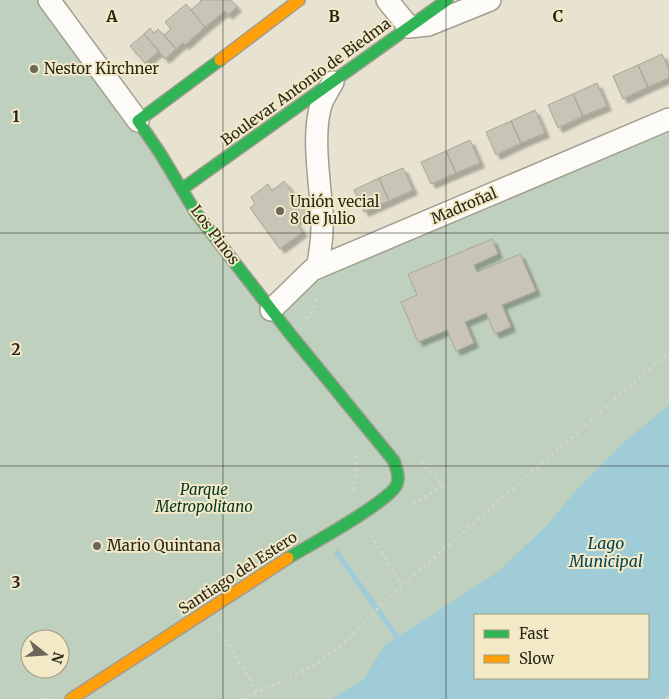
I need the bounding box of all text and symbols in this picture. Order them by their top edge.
text: A [105,6,118,26]
text: C [553,6,563,26]
street label: Boulevar Antonio de Biedma [218,14,394,150]
place label: Nestor Kirchner [44,59,159,78]
marker: Nestor Kirchner [28,63,40,75]
text: 1 [12,106,20,126]
street label: Madroñal [428,183,500,228]
place label: Unión vecial 8 de Julio [290,192,380,228]
street label: Los Pinos [187,201,244,268]
marker: Unión vecial 8 de Julio [274,205,286,217]
text: 2 [11,339,21,359]
park label: Parque Metropolitano [154,480,253,516]
street label: Santiago del Estero [175,527,301,618]
water label: Lago Municipal [568,533,643,571]
place label: Mario Quintana [107,536,221,555]
marker: Mario Quintana [91,540,103,552]
text: 3 [11,572,21,592]
legend [474,614,649,679]
text: Fast [519,624,549,643]
north arrow [20,629,70,679]
text: Slow [519,649,554,668]
text: N [47,650,68,666]

